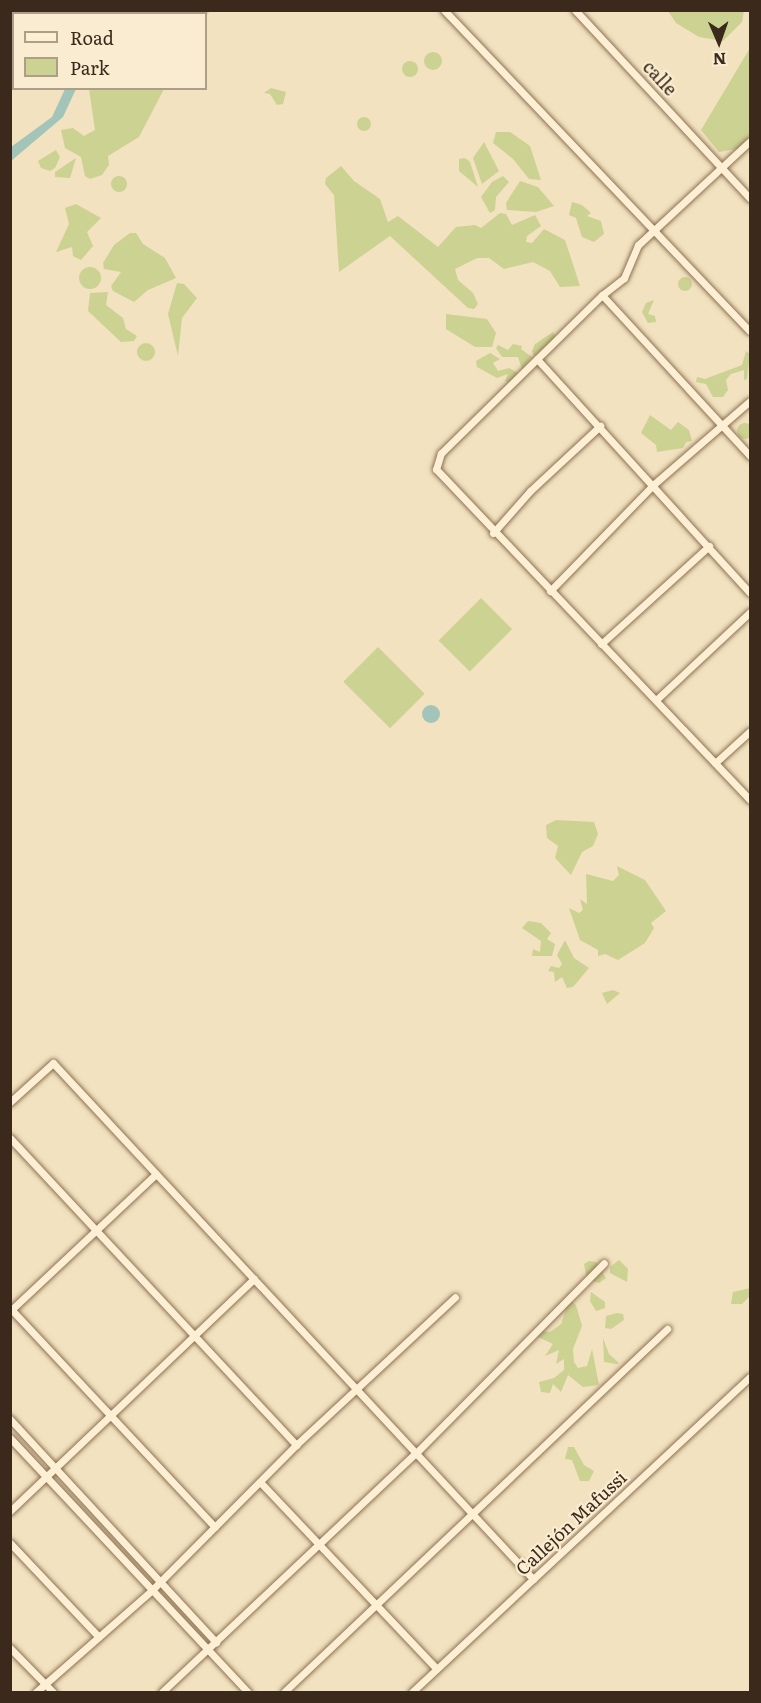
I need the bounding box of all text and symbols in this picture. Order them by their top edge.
legend [12,12,207,90]
north arrow [689,12,749,72]
text: Road [70,24,114,51]
text: N [712,48,727,72]
text: Park [70,54,109,81]
street label: calle [638,56,682,100]
street label: Callejón Mafussi [511,1466,631,1580]

